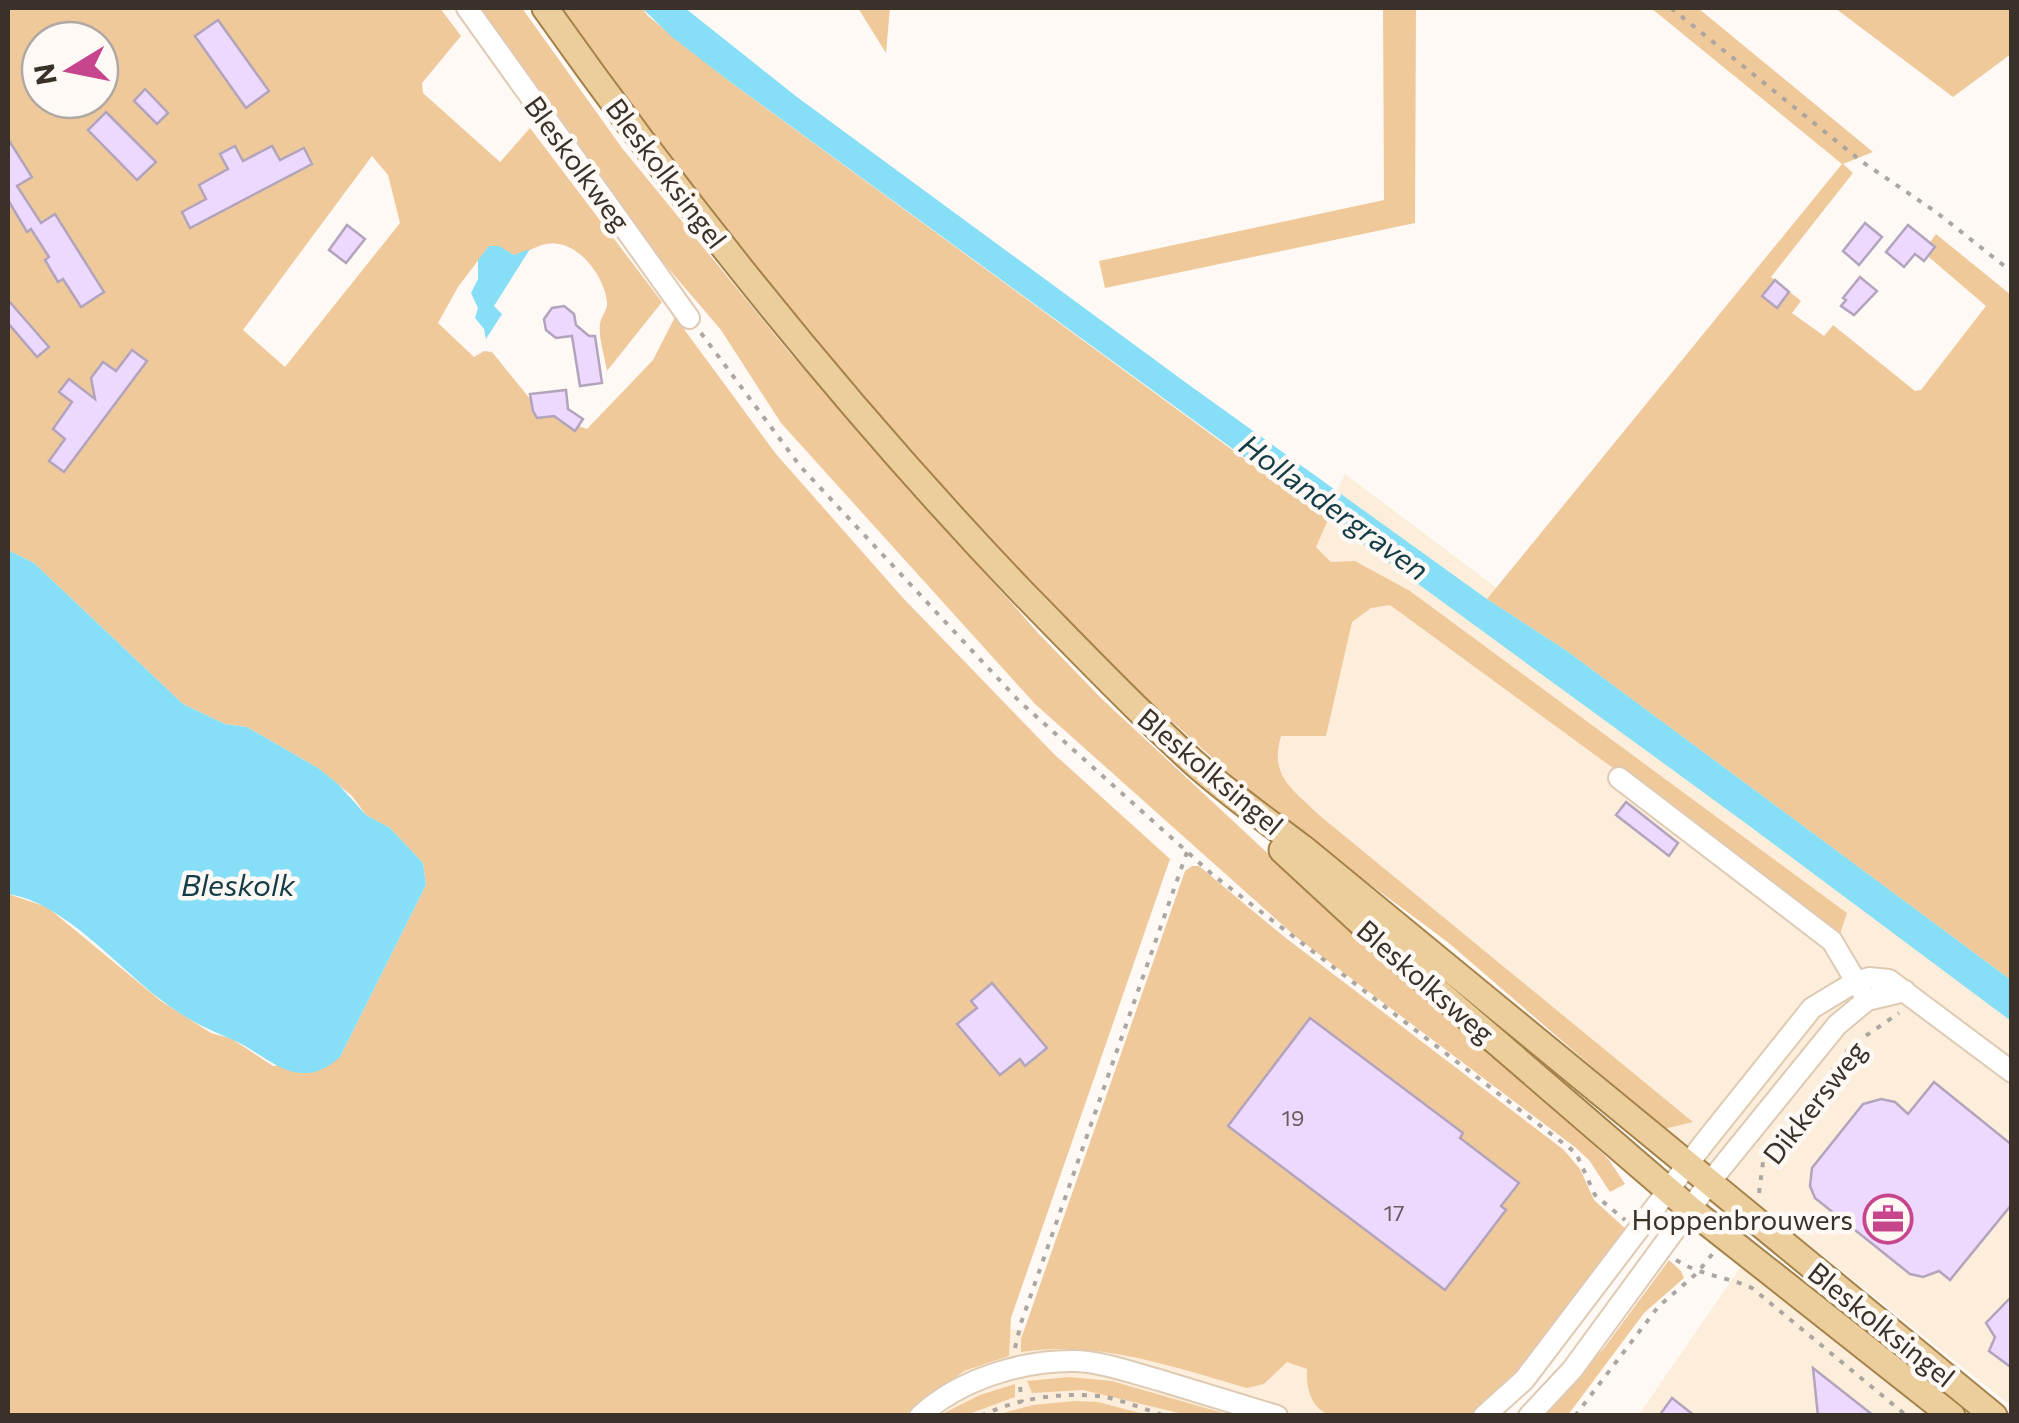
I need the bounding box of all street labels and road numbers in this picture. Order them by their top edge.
street label: Bleskolkweg [518,89,638,237]
street label: Bleskolksingel [600,91,734,255]
street label: Bleskolksingel [1132,700,1290,842]
street label: Bleskolksweg [1350,912,1502,1050]
street label: Dikkersweg [1755,1033,1873,1171]
street label: Bleskolksingel [1802,1254,1962,1394]

